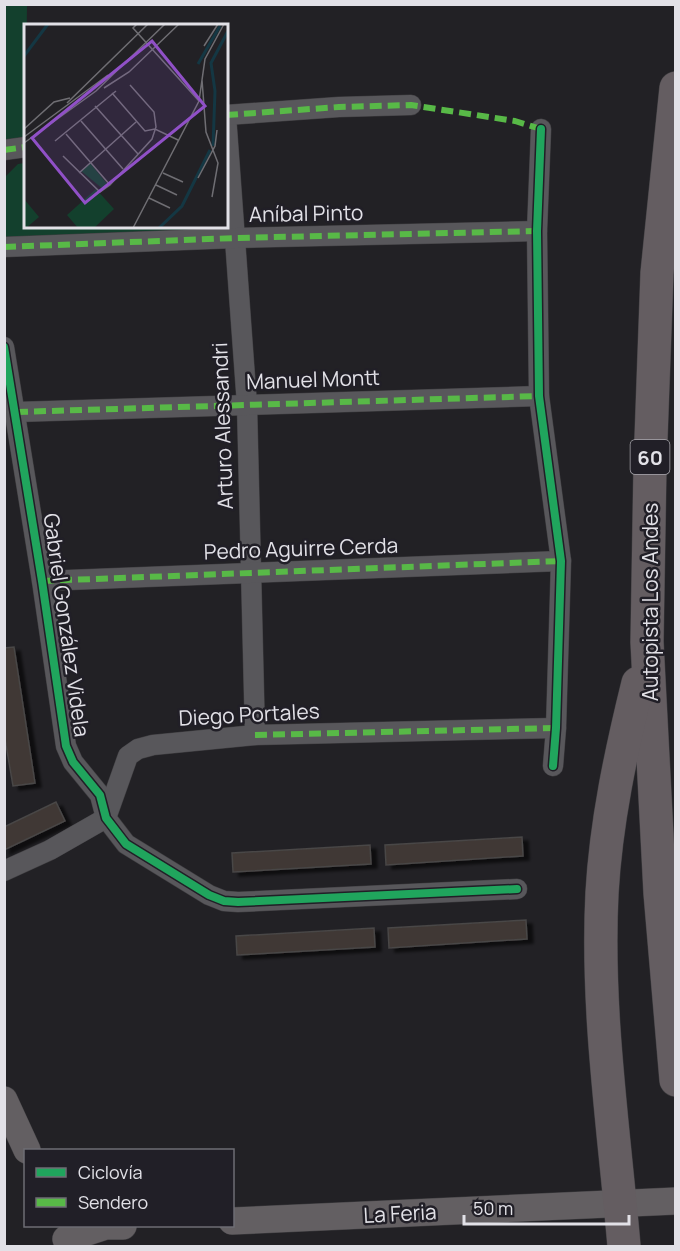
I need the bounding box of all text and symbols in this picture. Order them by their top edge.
inset map [24,24,228,228]
street label: Aníbal Pinto [249,198,363,228]
street label: Arturo Alessandri [205,342,239,510]
street label: Manuel Montt [246,363,380,395]
road number: 60 [630,440,670,474]
street label: Autopista Los Andes [636,503,664,701]
street label: Gabriel González Videla [37,511,97,739]
street label: Pedro Aguirre Cerda [203,531,399,565]
street label: Diego Portales [178,696,320,732]
legend [24,1149,234,1227]
text: Ciclovía [78,1160,143,1184]
scale bar [464,1188,629,1226]
text: Sendero [78,1190,148,1214]
text: 50 m [473,1196,513,1220]
street label: La Feria [363,1197,437,1229]

